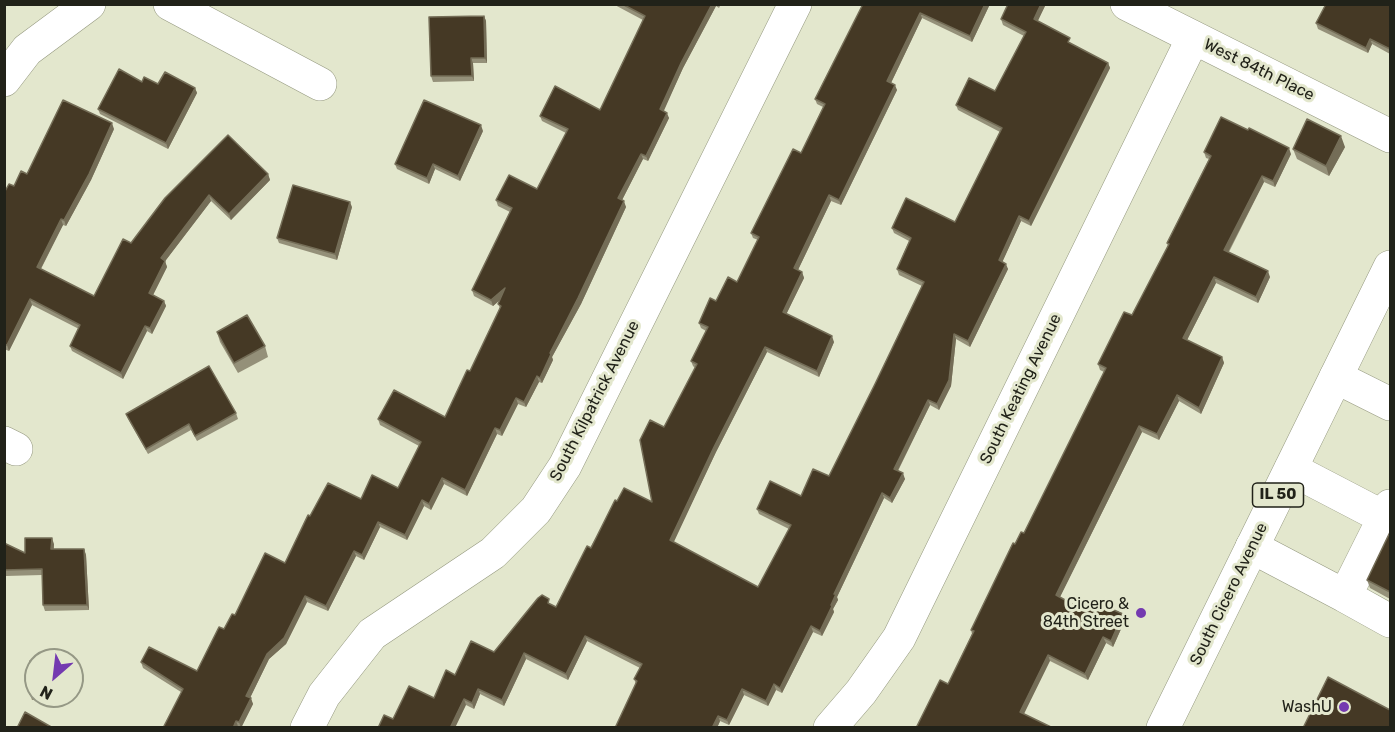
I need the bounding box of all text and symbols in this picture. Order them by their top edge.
street label: West 84th Place [1201,35,1317,105]
street label: South Keating Avenue [976,311,1066,467]
street label: South Kilpatrick Avenue [546,318,644,484]
road number: IL 50 [1252,483,1304,507]
street label: South Cicero Avenue [1186,520,1272,668]
place label: Cicero & 84th Street [1043,594,1129,632]
marker: Cicero & 84th Street [1134,606,1148,620]
north arrow [24,648,84,708]
text: N [37,681,56,704]
place label: WashU [1282,697,1332,717]
marker: WashU [1337,700,1351,714]

